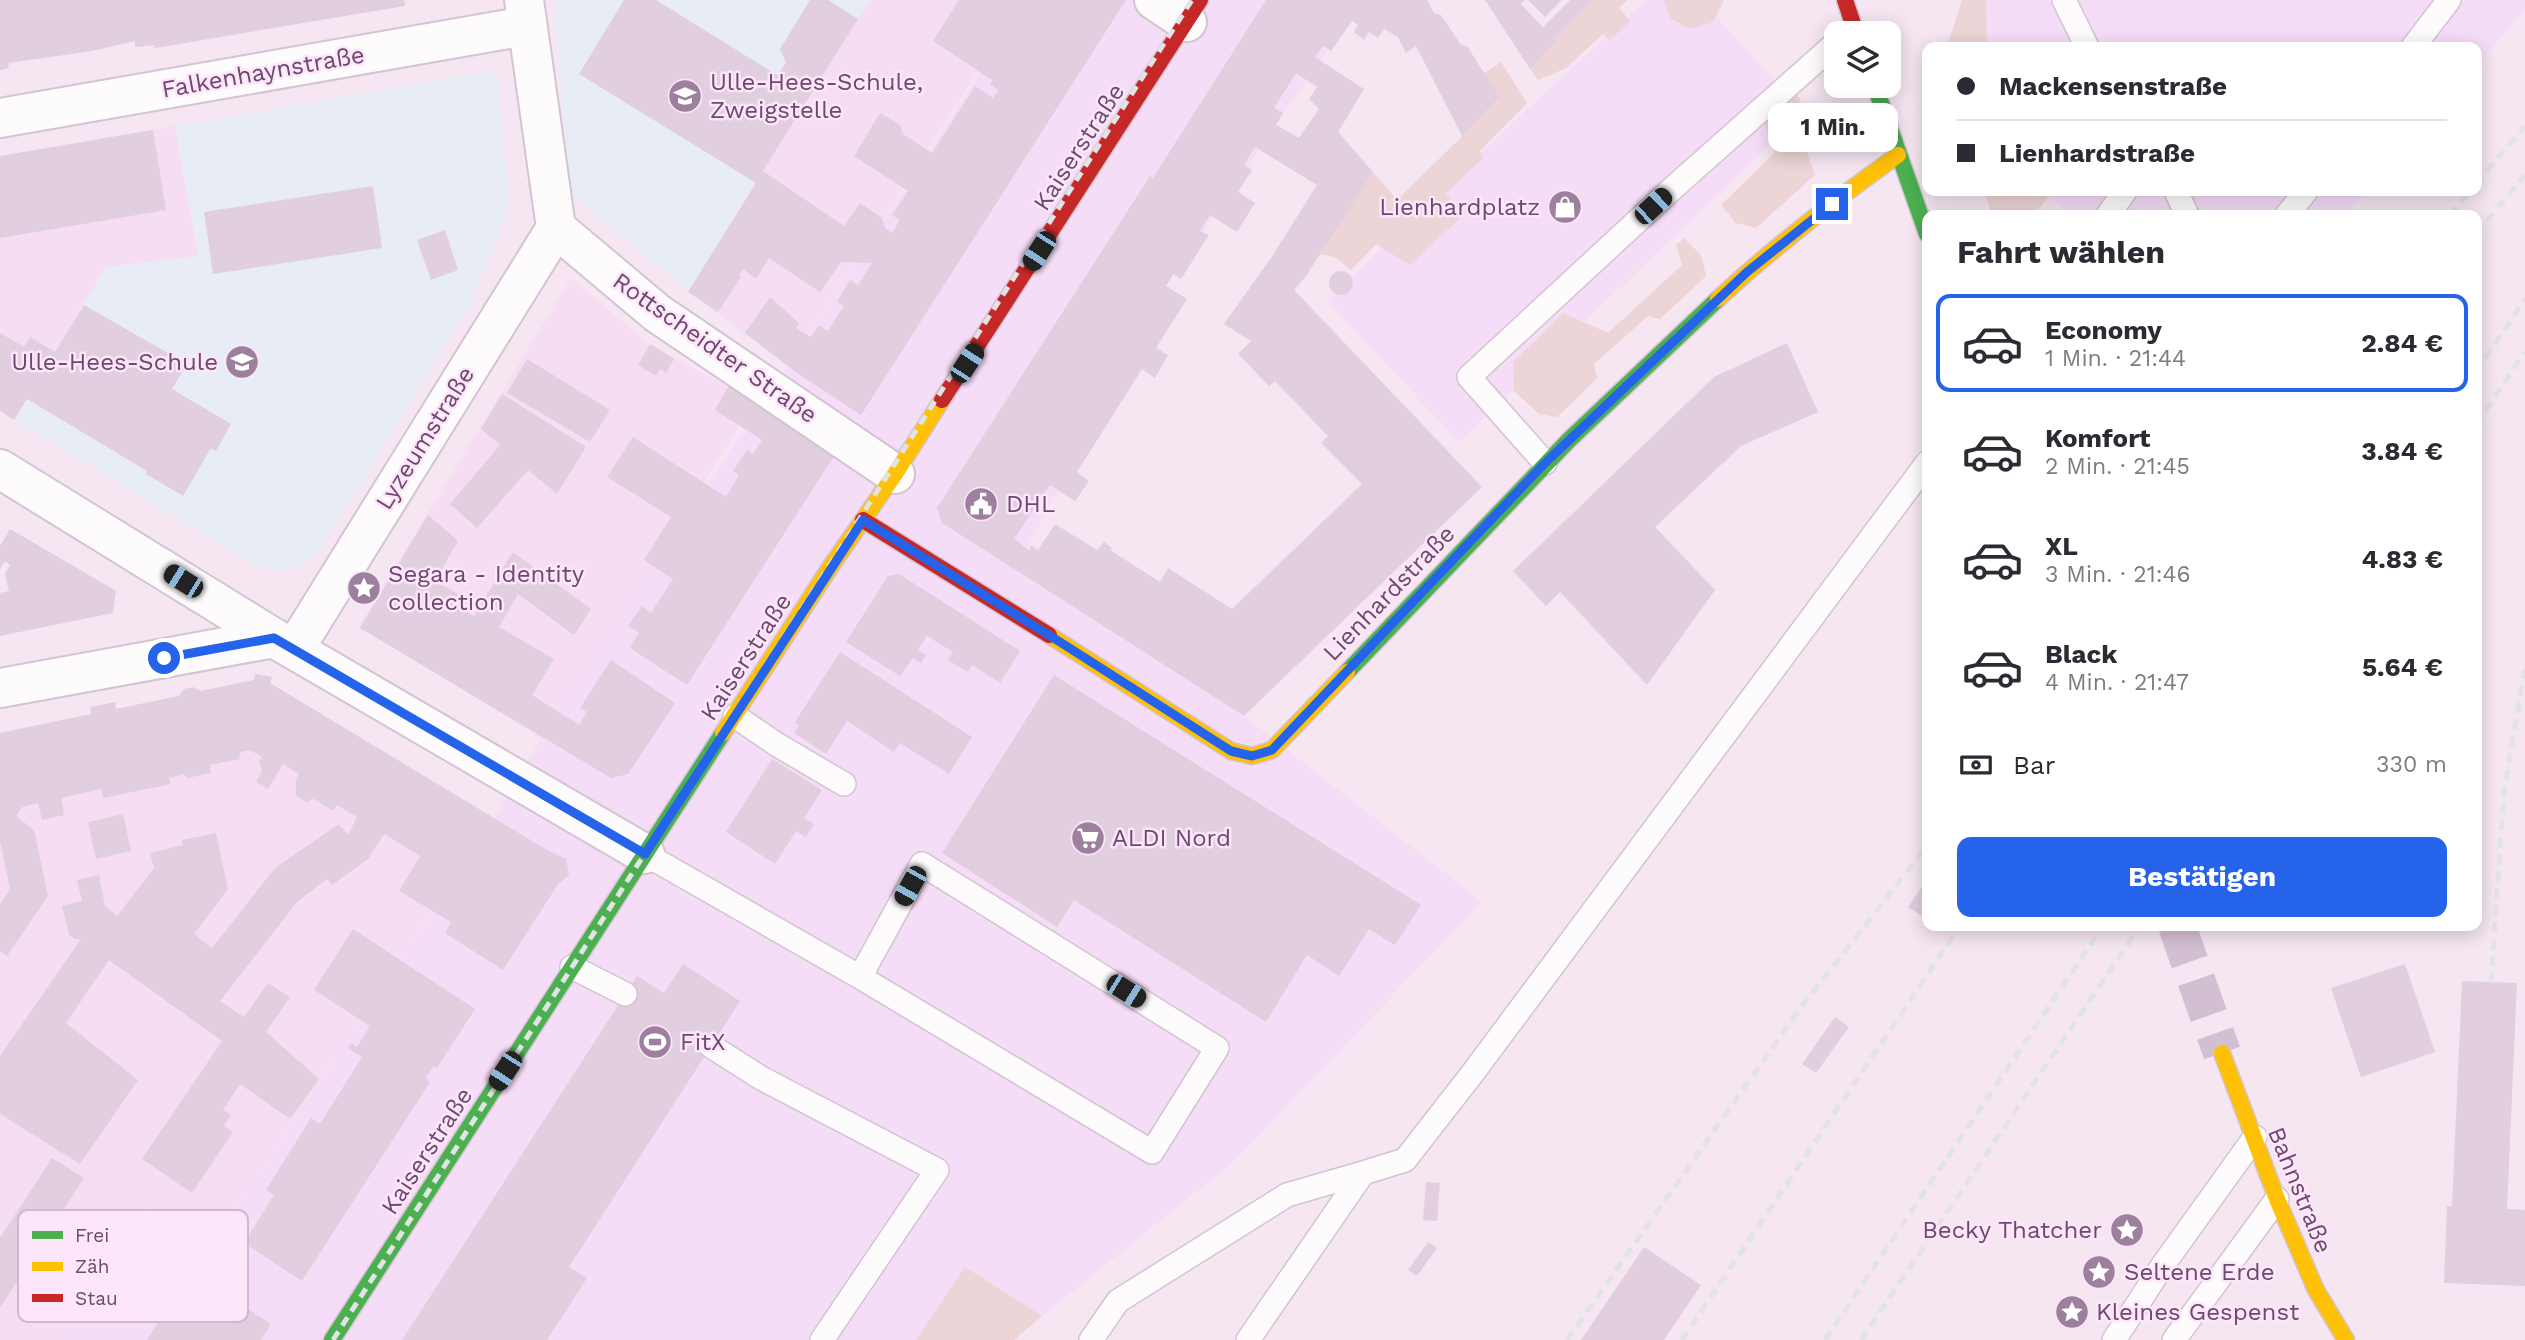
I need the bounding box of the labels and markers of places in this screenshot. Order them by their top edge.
place label: Ulle-Hees-Schule, Zweigstelle [710,68,923,124]
school or university icon: Ulle-Hees-Schule, Zweigstelle [666,77,704,115]
shop icon: Lienhardplatz [1546,188,1584,226]
place label: Lienhardplatz [1379,193,1540,221]
school or university icon: Ulle-Hees-Schule [223,343,261,381]
place label: Ulle-Hees-Schule [11,348,218,376]
public building icon: DHL [962,485,1000,523]
place label: DHL [1006,490,1055,518]
place label: Segara - Identity collection [388,560,585,616]
place icon: Segara - Identity collection [345,569,383,607]
supermarket icon: ALDI Nord [1069,819,1107,857]
place label: ALDI Nord [1112,824,1231,852]
sports icon: FitX [636,1023,674,1061]
place label: FitX [680,1028,726,1056]
place icon: Becky Thatcher [2108,1211,2146,1249]
place label: Becky Thatcher [1922,1216,2102,1244]
place icon: Seltene Erde [2080,1253,2118,1291]
place label: Seltene Erde [2124,1258,2275,1286]
place icon: Kleines Gespenst [2053,1293,2091,1331]
place label: Kleines Gespenst [2096,1298,2299,1326]

